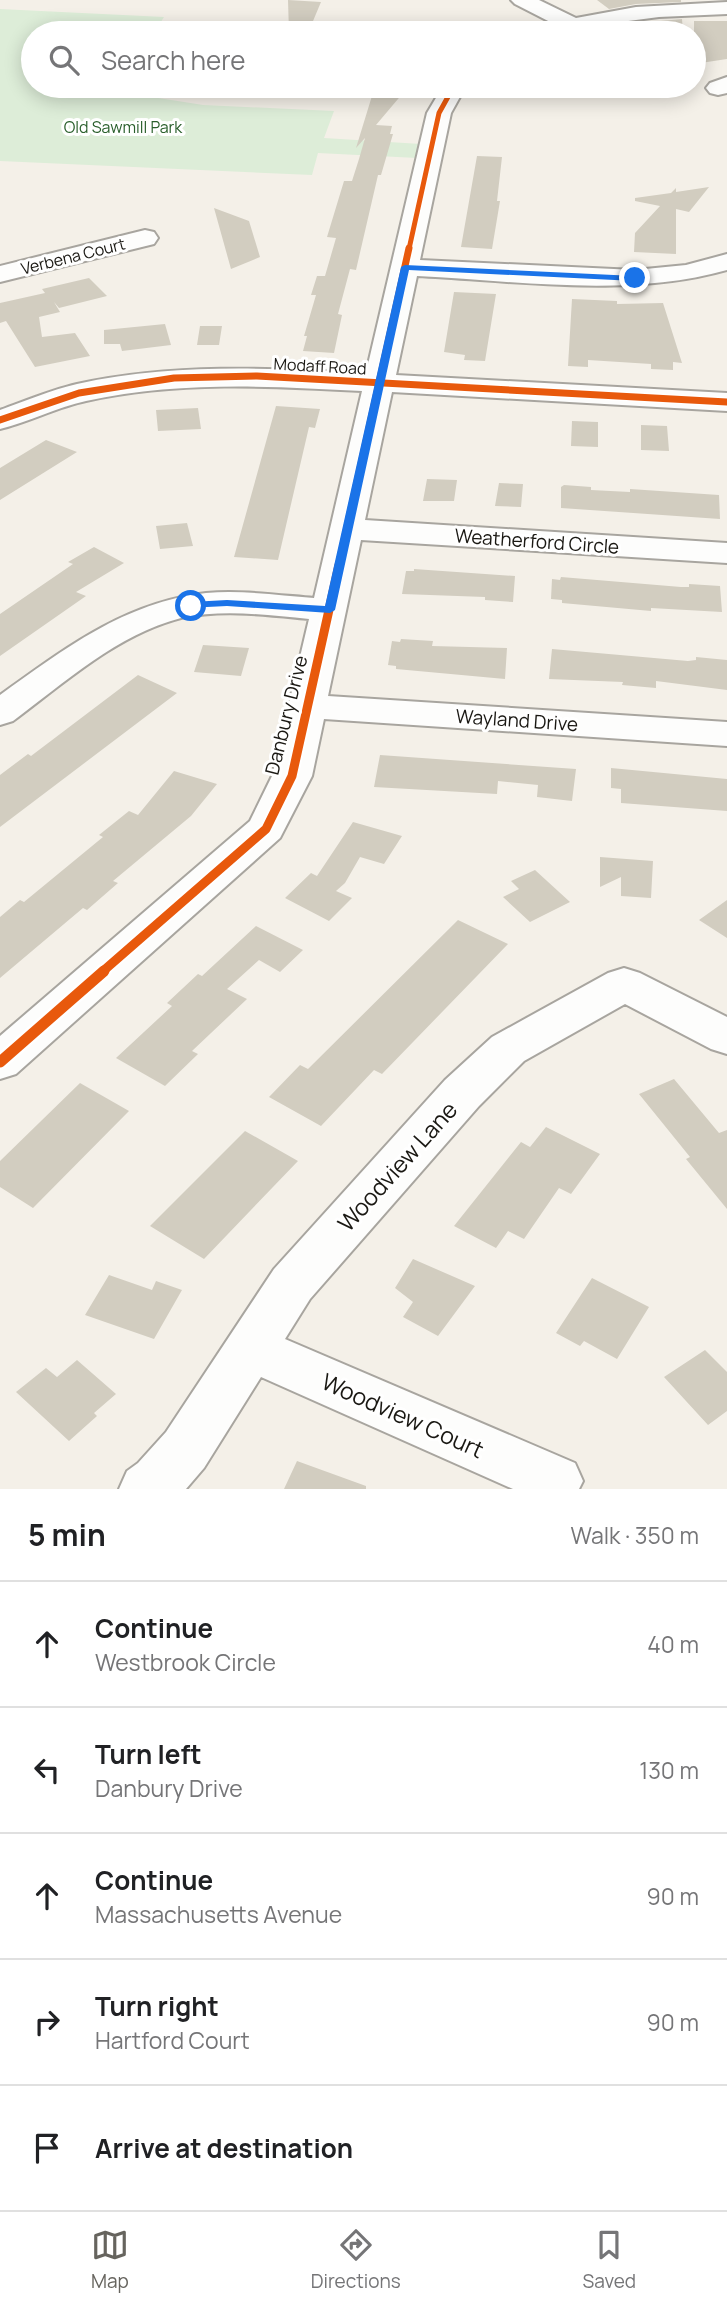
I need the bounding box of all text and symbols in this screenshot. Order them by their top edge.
search box [21,21,706,98]
icon: search [45,41,83,79]
text: Search here [101,42,246,78]
park label: Old Sawmill Park [64,116,183,138]
street label: Verbena Court [19,232,127,280]
route end [619,262,650,293]
street label: Modaff Road [273,353,367,379]
street label: Weatherford Circle [454,522,620,560]
route start [175,590,206,621]
street label: Danbury Drive [259,653,313,777]
street label: Wayland Drive [455,703,579,737]
street label: Woodview Lane [330,1094,464,1238]
street label: Woodview Court [317,1365,489,1465]
text: 5 min [28,1514,106,1555]
text: Walk · 350 m [570,1519,699,1551]
text: Continue [95,1610,213,1646]
icon: ahead [28,1625,66,1663]
text: 40 m [647,1628,699,1660]
text: Westbrook Circle [95,1646,276,1678]
text: Turn left [95,1736,202,1772]
icon: left [28,1751,66,1789]
text: 130 m [639,1754,699,1786]
text: Danbury Drive [95,1772,243,1804]
text: Continue [95,1862,213,1898]
icon: ahead [28,1877,66,1915]
text: 90 m [647,1880,699,1912]
text: Massachusetts Avenue [95,1898,342,1930]
text: Turn right [95,1988,219,2024]
icon: right [28,2003,66,2041]
text: 90 m [647,2006,699,2038]
text: Hartford Court [95,2024,250,2056]
icon: arrive [28,2129,66,2167]
text: Arrive at destination [95,2130,353,2166]
tab: Map [91,2226,129,2294]
tab: Directions [311,2226,401,2294]
tab: Saved [583,2226,636,2294]

